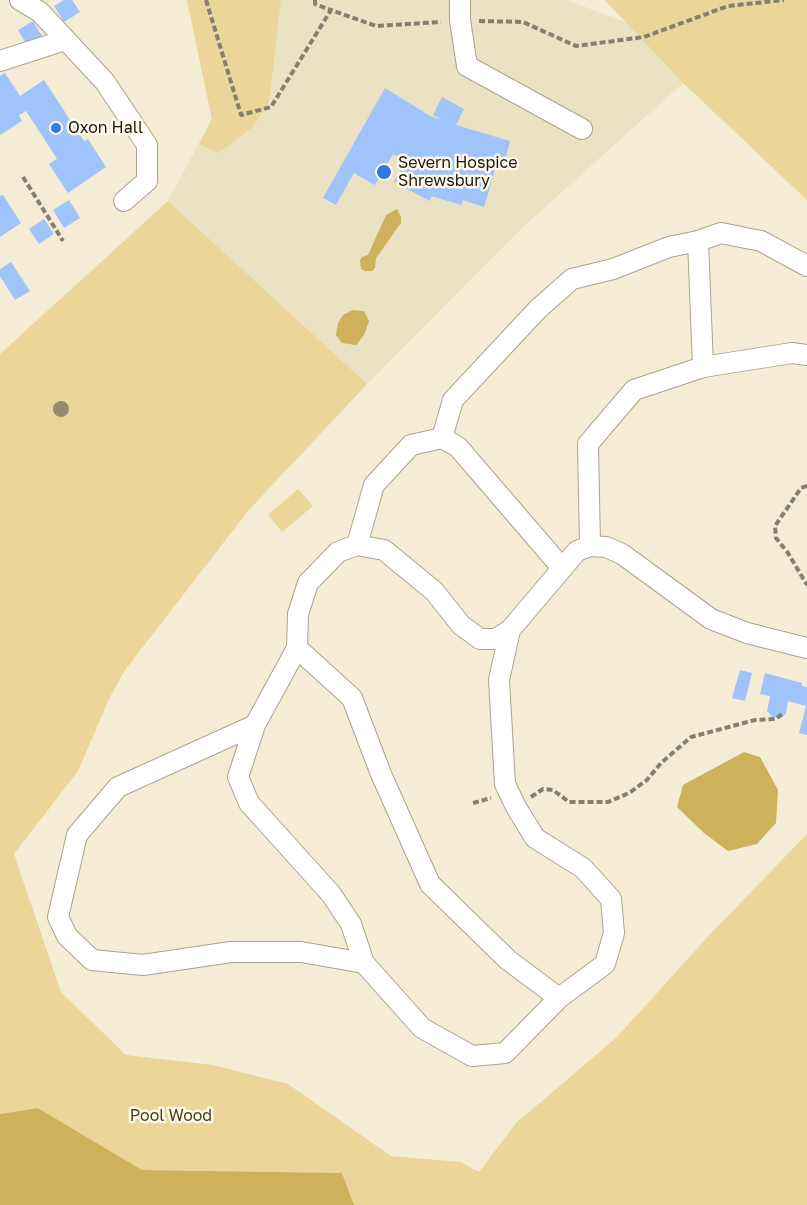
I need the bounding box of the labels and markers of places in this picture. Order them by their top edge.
place label: Oxon Hall [68,118,143,138]
marker: Oxon Hall [49,121,63,135]
place label: Severn Hospice Shrewsbury [398,153,518,191]
marker: Severn Hospice Shrewsbury [375,163,393,181]

